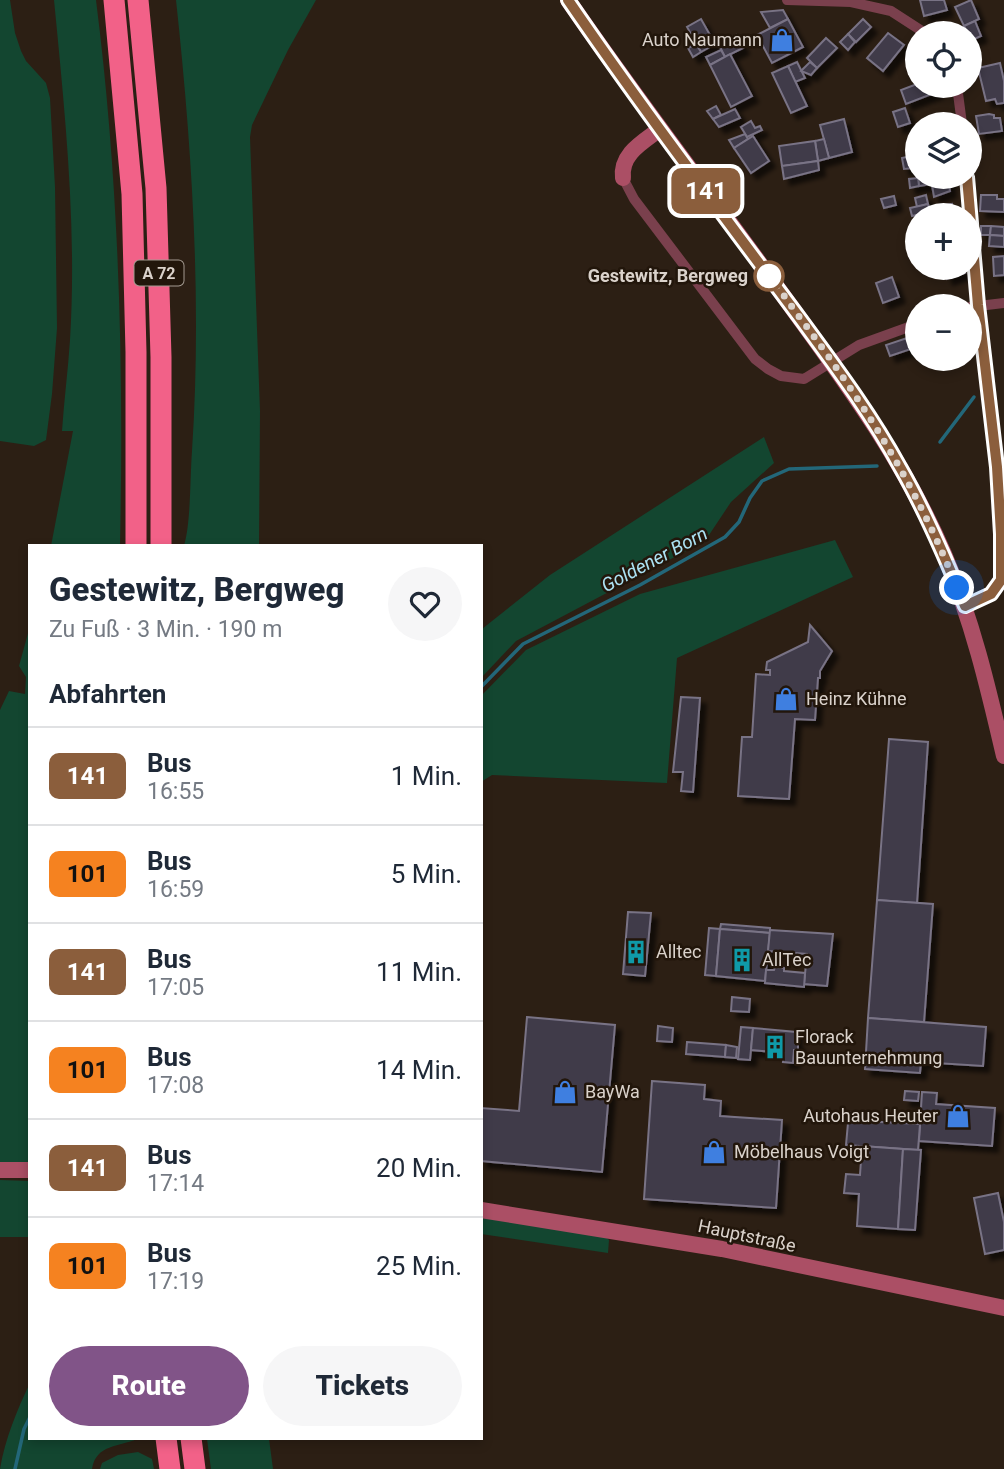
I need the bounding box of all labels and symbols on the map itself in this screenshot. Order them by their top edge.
shop icon: Auto Naumann [768,26,796,54]
place label: Auto Naumann [642,29,762,50]
line badge: 141 [666,168,746,214]
road number: A 72 [134,260,184,286]
marker: Gestewitz, Bergweg [754,261,784,291]
place label: Gestewitz, Bergweg [588,265,748,286]
water label: Goldener Born [597,522,711,597]
your location [939,570,974,605]
shop icon: Heinz Kühne [772,685,800,713]
place label: Heinz Kühne [806,688,907,709]
building icon: Alltec [622,938,650,966]
place label: Alltec [656,941,701,962]
building icon: AllTec [728,946,756,974]
place label: AllTec [762,949,811,970]
place label: Florack Bauunternehmung [795,1026,942,1068]
building icon: Florack Bauunternehmung [761,1033,789,1061]
shop icon: BayWa [551,1078,579,1106]
place label: BayWa [585,1081,640,1102]
shop icon: Autohaus Heuter [944,1102,972,1130]
place label: Autohaus Heuter [803,1105,938,1126]
shop icon: Möbelhaus Voigt [700,1138,728,1166]
place label: Möbelhaus Voigt [734,1141,869,1162]
street label: Hauptstraße [696,1215,798,1256]

